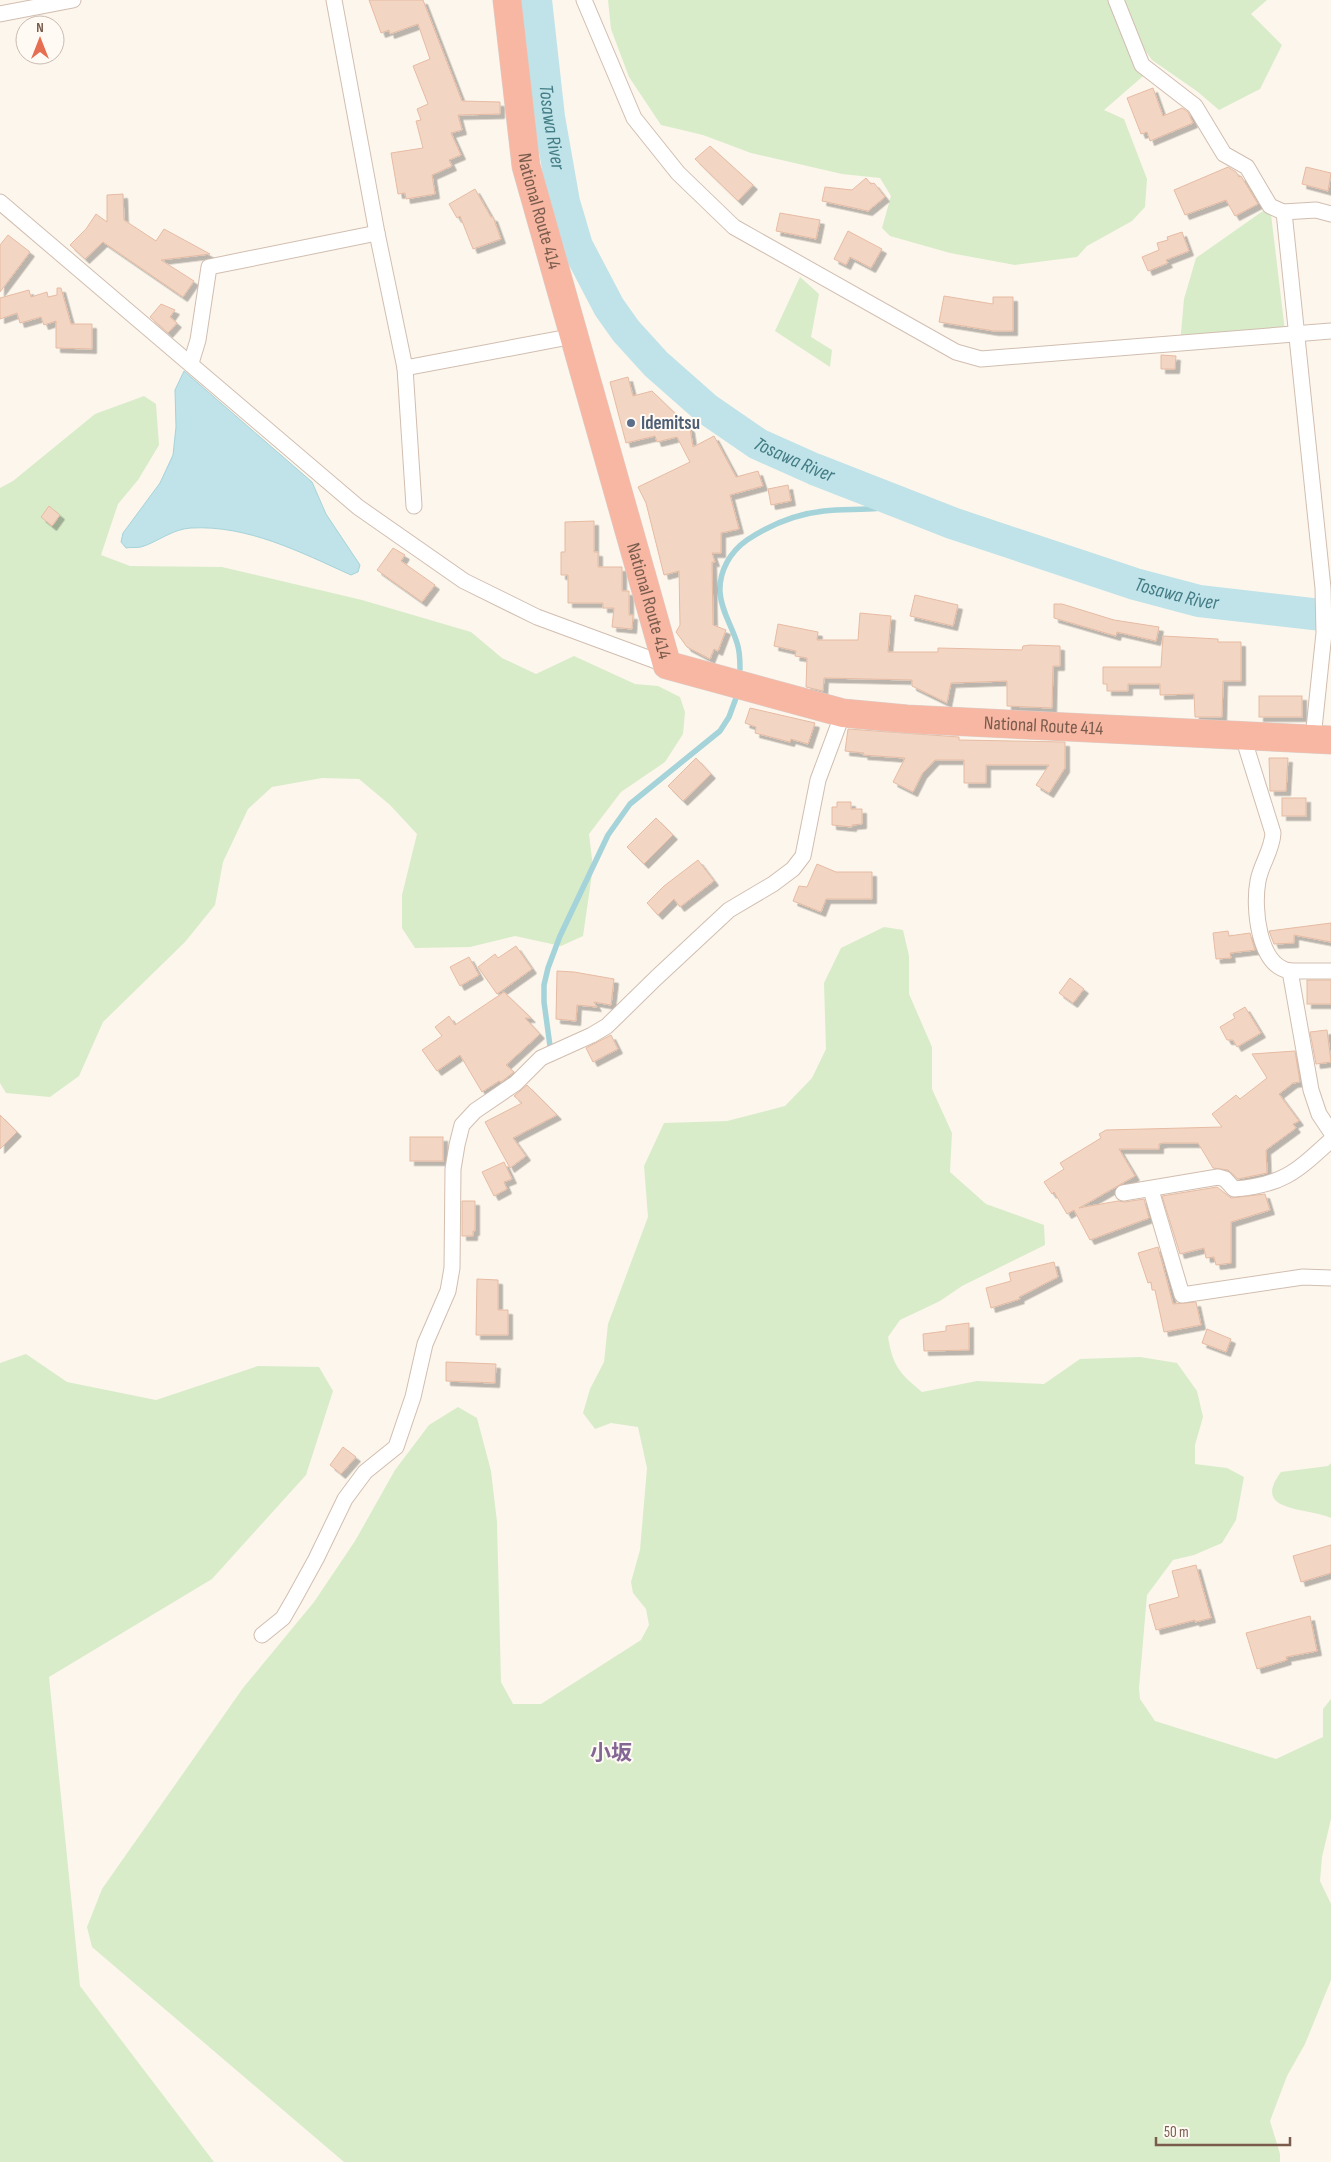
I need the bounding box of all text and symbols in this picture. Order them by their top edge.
north arrow [15,15,65,65]
text: N [36,19,44,36]
water label: Tosawa River [533,83,570,173]
street label: National Route 414 [513,152,566,272]
place label: Idemitsu [641,412,700,435]
marker: Idemitsu [625,417,637,429]
water label: Tosawa River [748,432,839,488]
street label: National Route 414 [622,540,676,662]
water label: Tosawa River [1132,572,1221,615]
street label: National Route 414 [983,711,1104,740]
district label: 小坂 [590,1741,632,1766]
scale bar [1156,2114,1290,2146]
text: 50 m [1164,2123,1189,2142]

